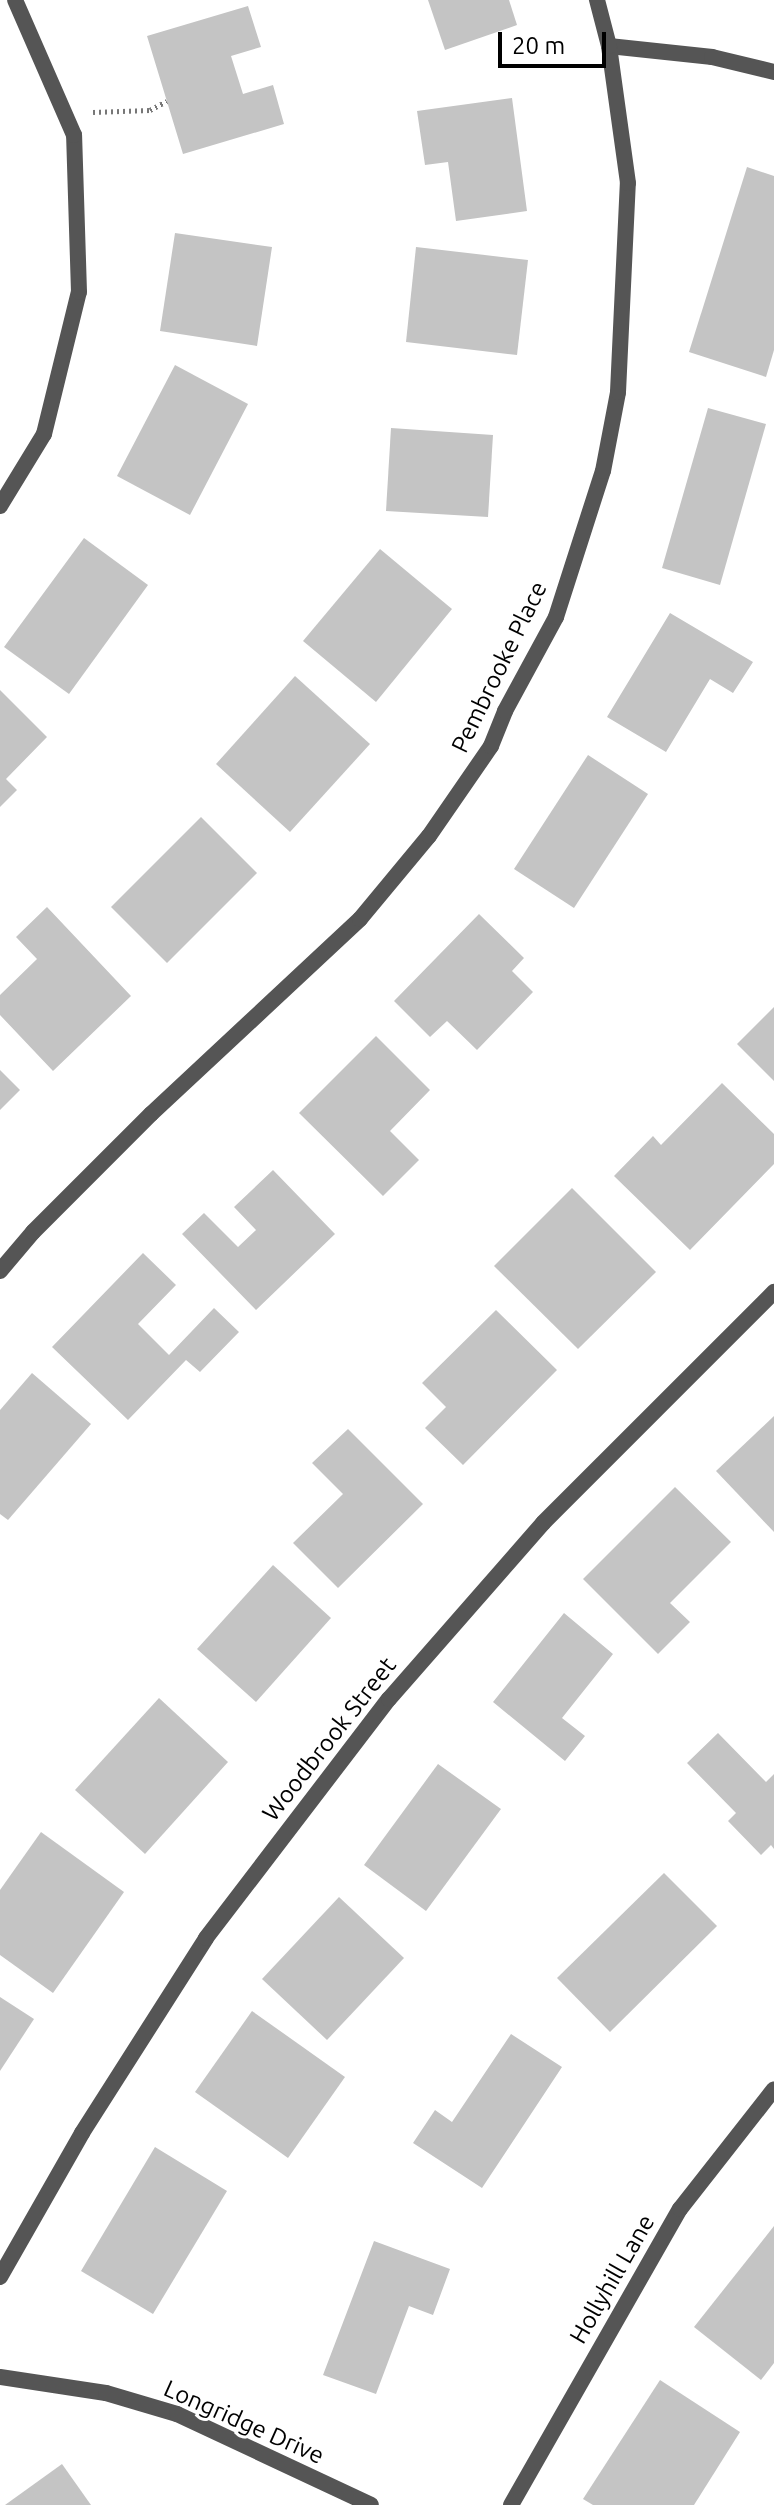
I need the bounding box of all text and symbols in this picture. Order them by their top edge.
scale bar [502,16,610,66]
text: 20 m [512,32,565,59]
street label: Pembrooke Place [445,577,553,757]
street label: Woodbrook Street [256,1651,402,1827]
street label: Hollyhill Lane [564,2209,660,2349]
street label: Longridge Drive [160,2374,328,2470]

